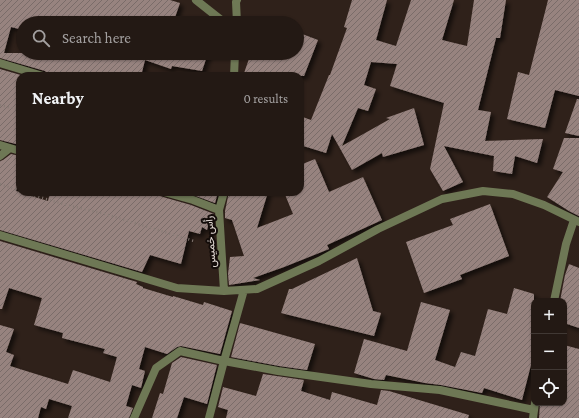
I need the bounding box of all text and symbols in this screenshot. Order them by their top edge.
search box [16,16,304,60]
icon: search [30,27,52,49]
text: Search here [62,30,131,46]
text: Nearby [32,89,84,108]
text: 0 results [243,91,288,106]
street label: رأس خميس [202,215,219,268]
map controls [531,298,567,406]
button: + [531,298,567,334]
button: − [531,334,567,370]
button: locate [531,370,567,406]

